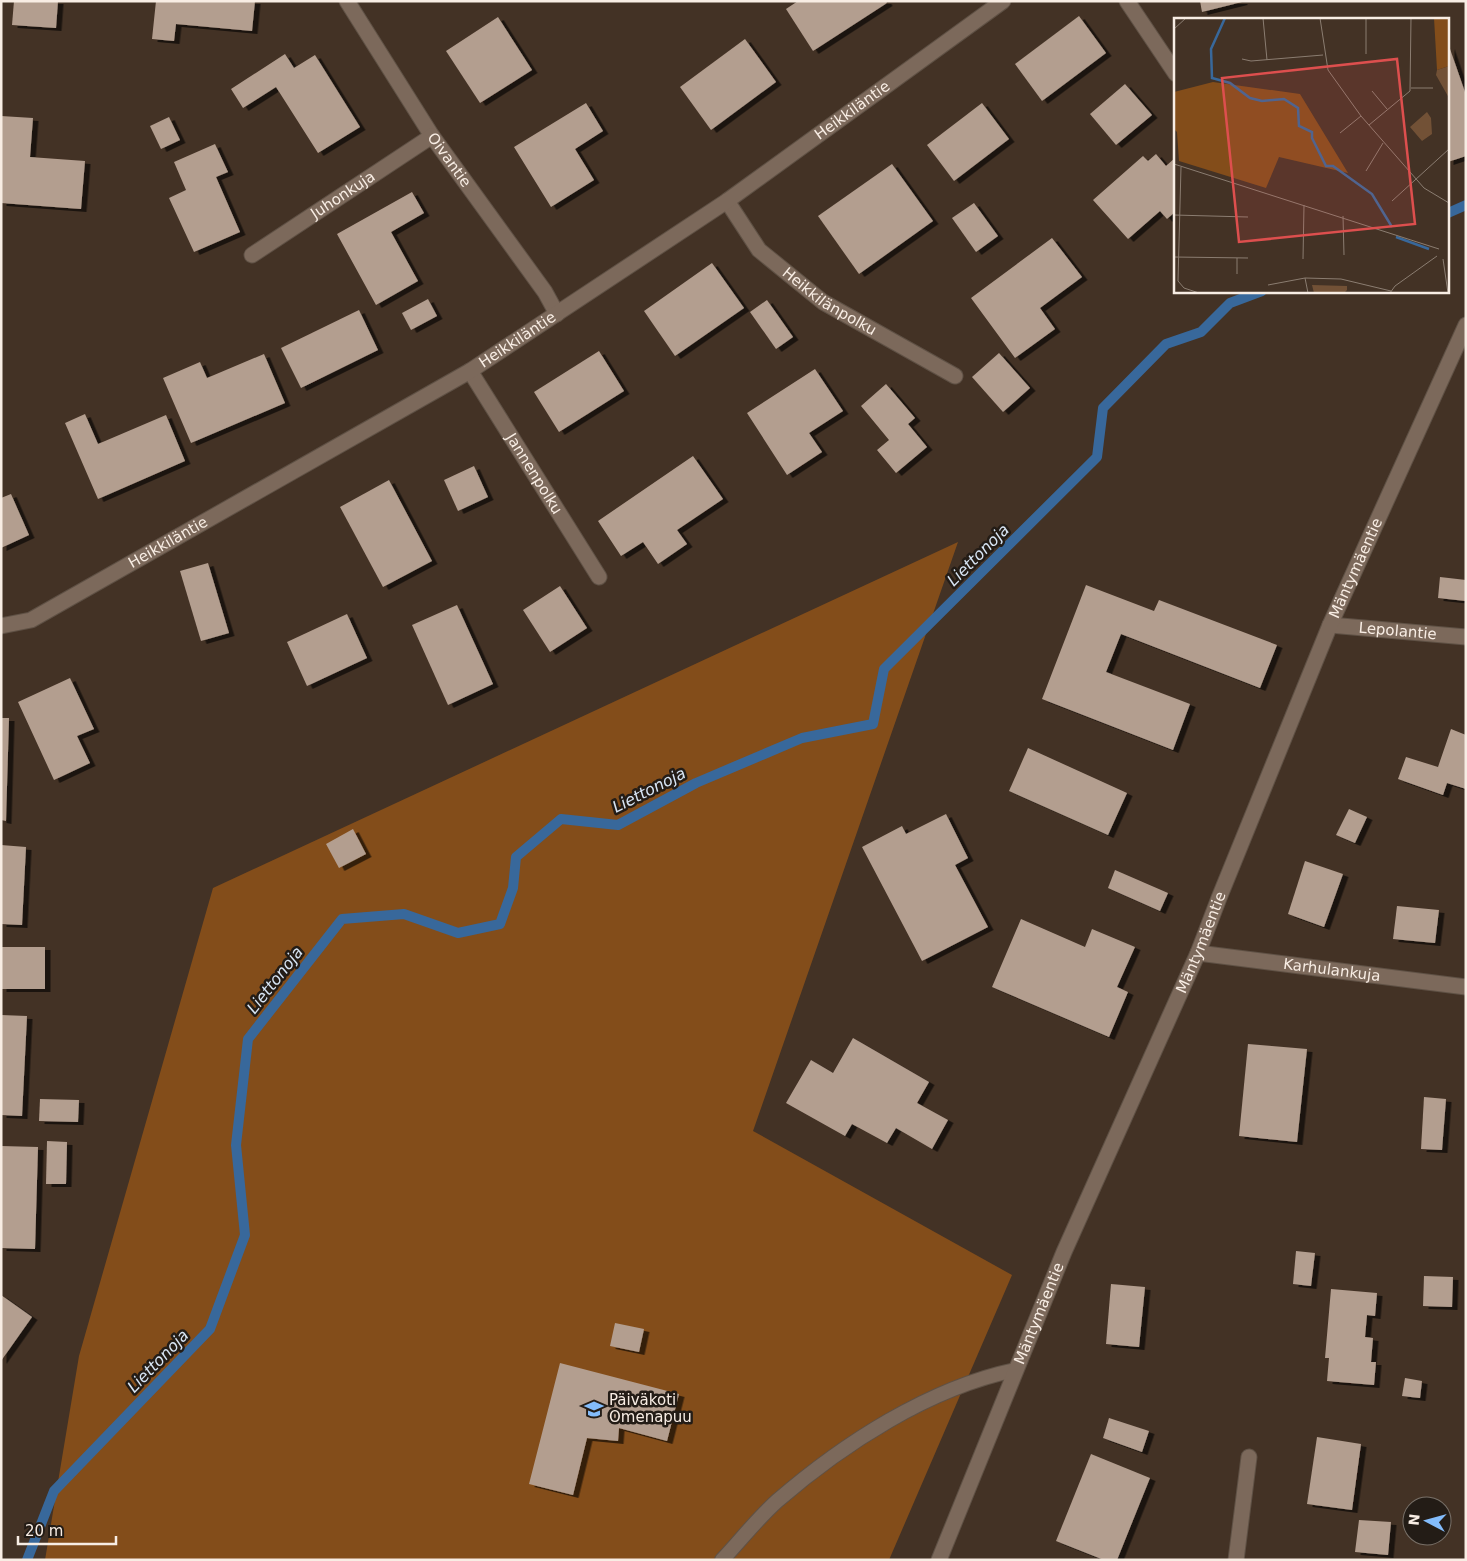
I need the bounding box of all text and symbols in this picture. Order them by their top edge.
inset map [1174,18,1450,292]
street label: Heikkiläntie [811,77,893,144]
street label: Oivantie [424,129,475,191]
street label: Juhonkuja [307,167,378,223]
street label: Heikkilänpolku [779,264,880,339]
street label: Heikkiläntie [475,308,559,372]
street label: Jannenpolku [502,429,566,517]
street label: Heikkiläntie [125,513,211,572]
street label: Mäntymäentie [1325,515,1386,621]
water label: Liettonoja [943,520,1013,590]
street label: Lepolantie [1358,619,1437,643]
water label: Liettonoja [609,763,689,817]
street label: Mäntymäentie [1172,889,1230,996]
water label: Liettonoja [243,943,307,1017]
street label: Karhulankuja [1282,955,1382,985]
street label: Mäntymäentie [1010,1260,1068,1367]
water label: Liettonoja [123,1326,193,1396]
place label: Päiväkoti Omenapuu [609,1391,692,1426]
school or university icon: Päiväkoti Omenapuu [583,1398,605,1420]
north arrow [1402,1496,1452,1546]
text: N [1406,1513,1423,1526]
scale bar [18,1514,115,1546]
text: 20 m [25,1522,63,1540]

